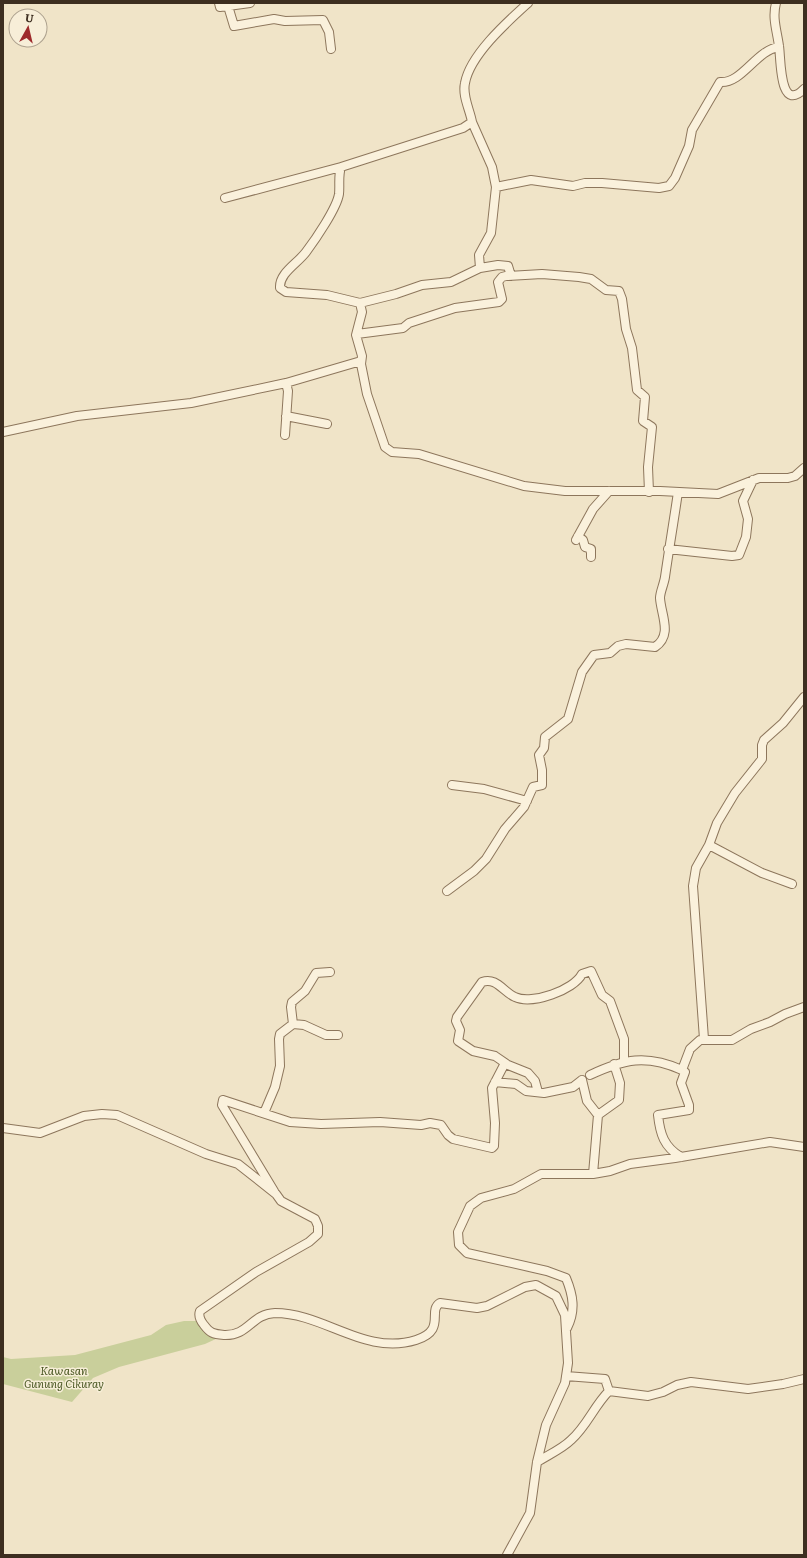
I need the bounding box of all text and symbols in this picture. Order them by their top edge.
north arrow [8,8,48,48]
text: U [24,9,35,26]
park label: Kawasan Gunung Cikuray [24,1362,104,1391]

